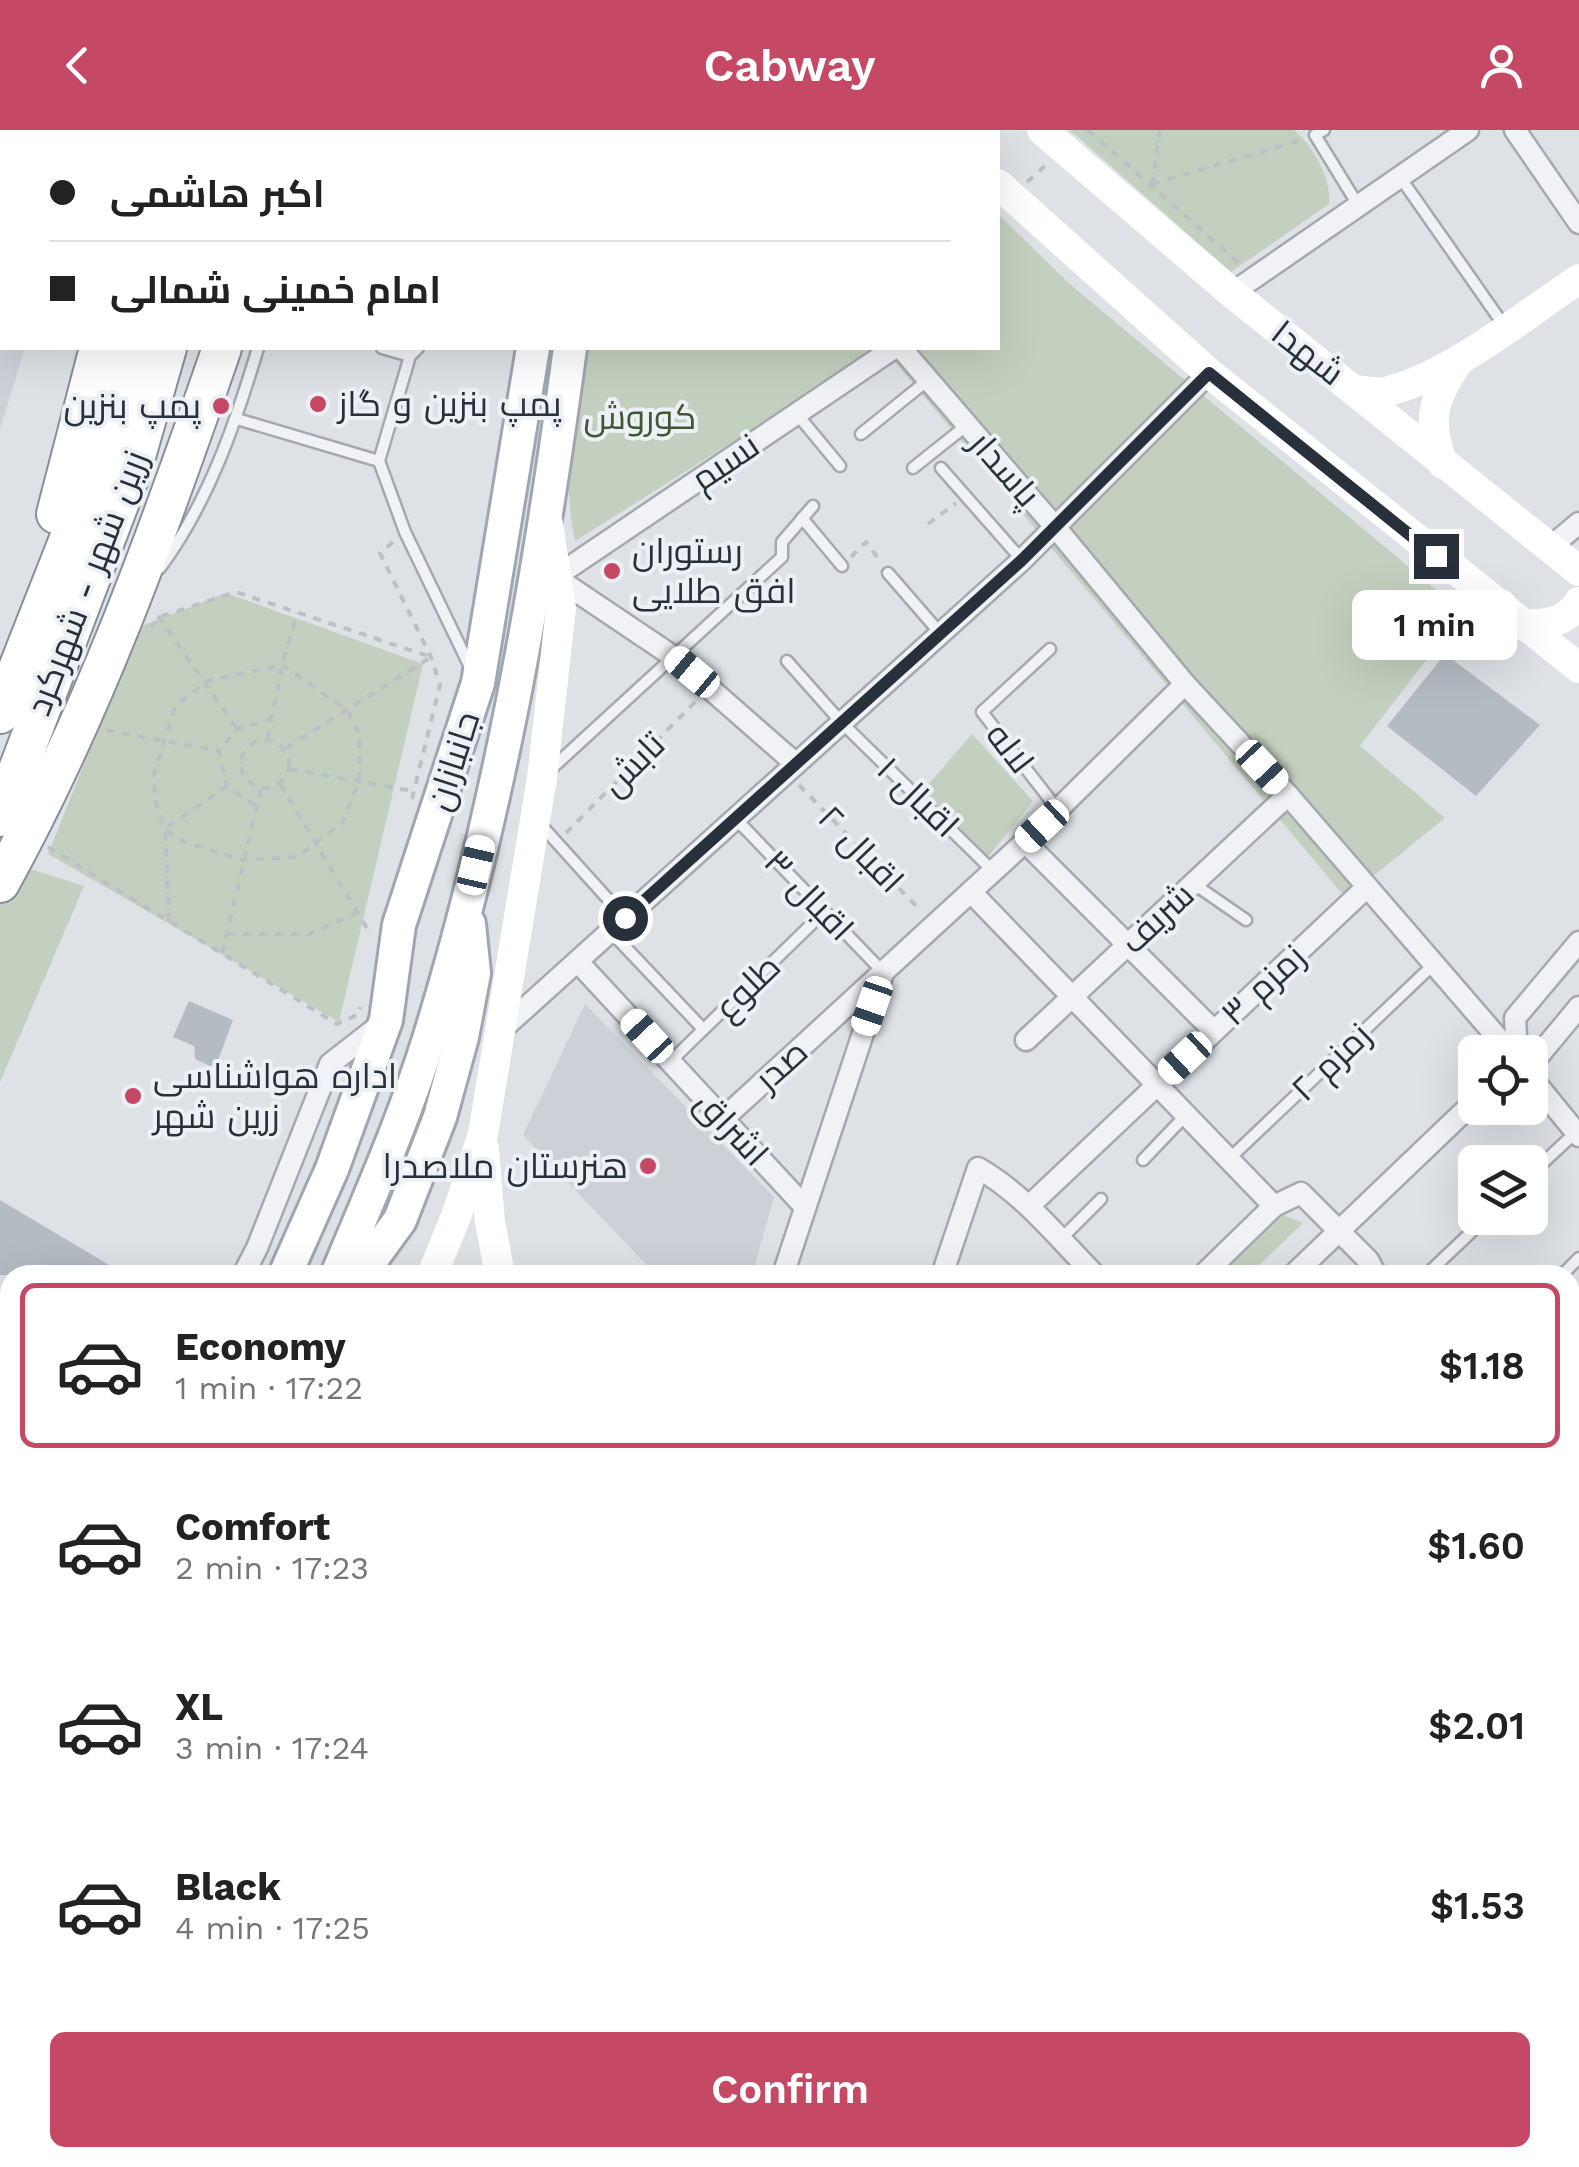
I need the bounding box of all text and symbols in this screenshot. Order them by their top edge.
icon: back [50,38,105,93]
icon: person [1474,38,1529,93]
text: Cabway [703,39,876,92]
text: اکبر هاشمی [110,172,325,216]
text: امام خمینی شمالی [110,268,441,312]
street label: شهدا [1263,312,1353,394]
place label: پمپ بنزین و گاز [336,383,562,427]
place label: پمپ بنزین [64,385,201,429]
marker: پمپ بنزین و گاز [307,393,329,415]
marker: پمپ بنزین [210,395,232,417]
park label: کوروش [584,396,696,438]
street label: پاسدار [958,421,1049,517]
street label: نسیم [683,424,769,502]
street label: زرین شهر - شهرکرد [17,445,157,721]
place label: رستوران افق طلایی [632,530,796,613]
route end [1414,534,1459,579]
marker: رستوران افق طلایی [601,560,623,582]
callout: 1 min [1354,591,1518,661]
text: 1 min [1393,606,1476,644]
car [659,641,725,703]
street label: جانبازان [417,706,489,816]
street label: لاله [977,714,1043,782]
street label: تابش [592,723,674,805]
car [1231,735,1293,799]
street label: اقبال ۱ [868,748,968,846]
car [1010,795,1074,857]
street label: اقبال ۲ [809,797,913,901]
car [455,832,497,898]
street label: اقبال ۳ [756,841,862,949]
street label: شریف [1112,874,1202,962]
route start [603,896,648,941]
street label: زمزم ۳ [1212,936,1316,1037]
street label: طلوع [705,945,790,1030]
car [848,973,896,1039]
car [616,1004,678,1068]
street label: زمزم ۲ [1282,1014,1382,1112]
car [1153,1027,1217,1089]
street label: صدر [744,1030,816,1101]
map controls [1458,1035,1548,1235]
button: locate [1458,1035,1548,1125]
place label: اداره هواشناسی زرین شهر [151,1055,397,1137]
street label: اشراق [686,1082,777,1175]
marker: اداره هواشناسی زرین شهر [122,1085,144,1107]
place label: هنرستان ملاصدرا [383,1145,628,1187]
button: layers [1458,1145,1548,1235]
marker: هنرستان ملاصدرا [637,1155,659,1177]
icon: car [55,1321,145,1411]
text: Economy [175,1325,346,1369]
text: $1.18 [1439,1344,1525,1388]
text: 1 min · 17:22 [175,1369,363,1407]
icon: car [55,1501,145,1591]
text: Comfort [175,1505,330,1549]
text: $1.60 [1427,1524,1525,1568]
text: 2 min · 17:23 [175,1549,369,1587]
icon: car [55,1681,145,1771]
text: XL [175,1685,223,1729]
text: $2.01 [1428,1704,1525,1748]
text: 3 min · 17:24 [175,1729,369,1767]
icon: car [55,1861,145,1951]
text: Black [175,1865,281,1909]
text: $1.53 [1430,1884,1525,1928]
text: 4 min · 17:25 [175,1909,370,1947]
button: Confirm [50,2032,1530,2147]

